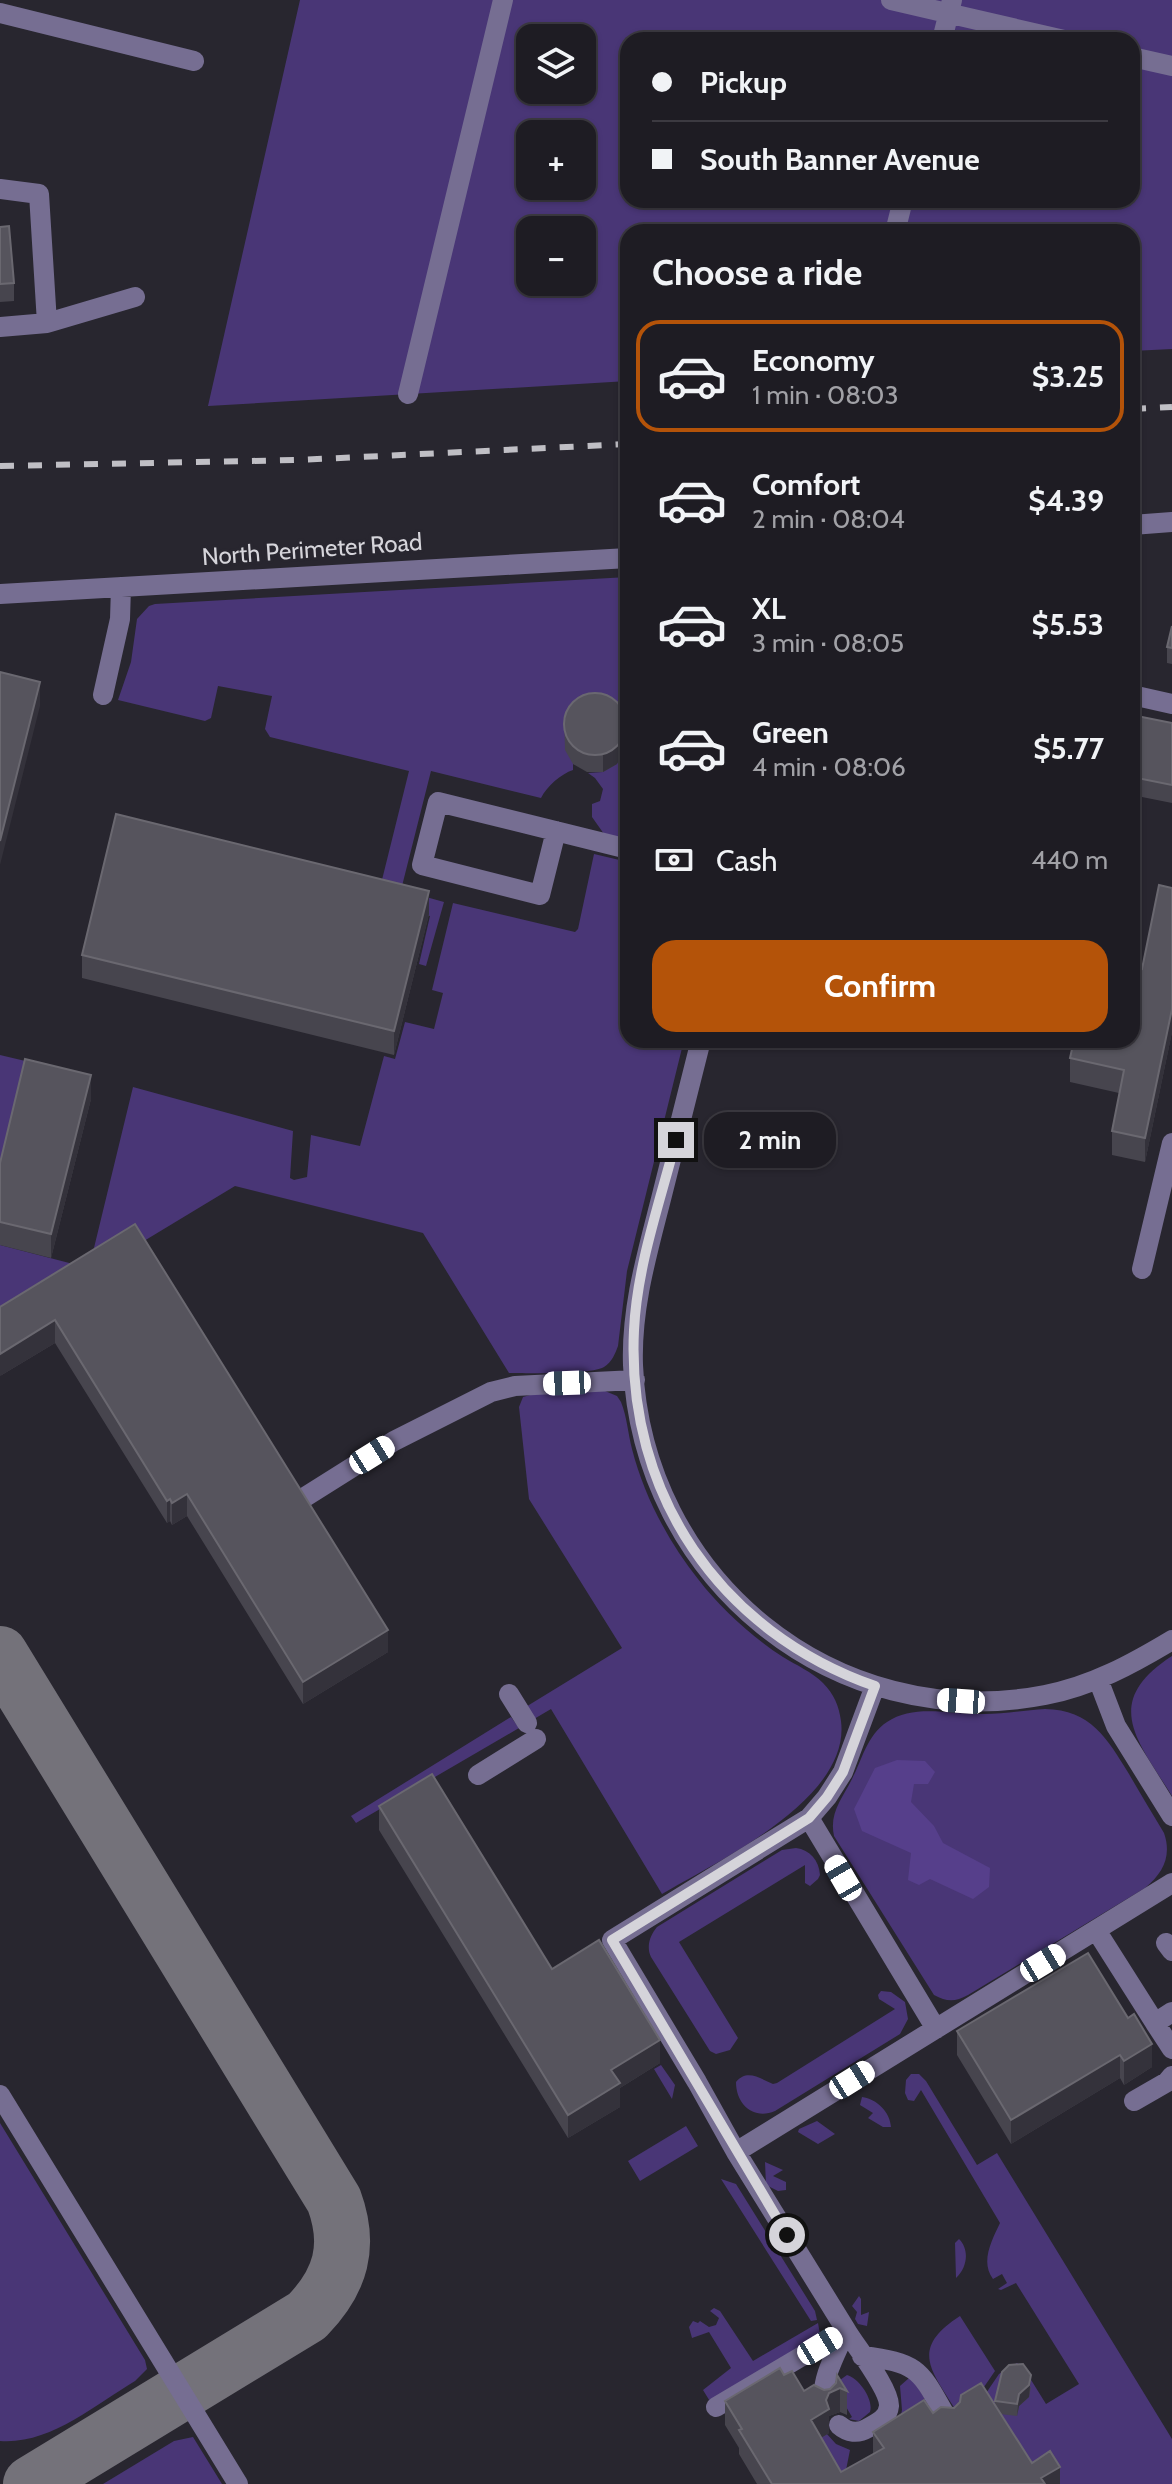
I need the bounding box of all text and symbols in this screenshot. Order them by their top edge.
map controls [516,24,596,296]
button: layers [516,24,596,104]
text: Pickup [700,64,787,101]
button: + [516,120,596,200]
text: South Banner Avenue [700,141,980,178]
button: − [516,216,596,296]
text: Choose a ride [652,250,862,294]
icon: car [656,340,728,412]
text: Economy [752,342,875,379]
text: $3.25 [1032,358,1104,395]
text: 1 min · 08:03 [752,379,899,411]
icon: car [656,464,728,536]
text: Comfort [752,466,860,503]
text: $4.39 [1028,482,1104,519]
text: 2 min · 08:04 [752,503,905,535]
street label: North Perimeter Road [201,527,423,571]
icon: car [656,588,728,660]
text: XL [752,590,786,627]
text: $5.53 [1032,606,1104,643]
text: 3 min · 08:05 [752,627,904,659]
icon: car [656,712,728,784]
text: Green [752,714,829,751]
text: $5.77 [1033,730,1104,767]
text: 4 min · 08:06 [752,751,906,783]
icon: cash [652,838,696,882]
text: Cash [716,842,778,879]
text: 440 m [1031,844,1108,876]
button: Confirm [652,940,1108,1032]
callout: 2 min [704,1112,836,1168]
route end [658,1122,694,1158]
text: 2 min [739,1124,801,1156]
car [543,1370,591,1396]
car [345,1432,399,1478]
car [936,1687,986,1715]
car [821,1851,865,1905]
car [1016,1940,1070,1986]
car [825,2057,879,2103]
route start [769,2217,805,2253]
car [793,2323,847,2369]

